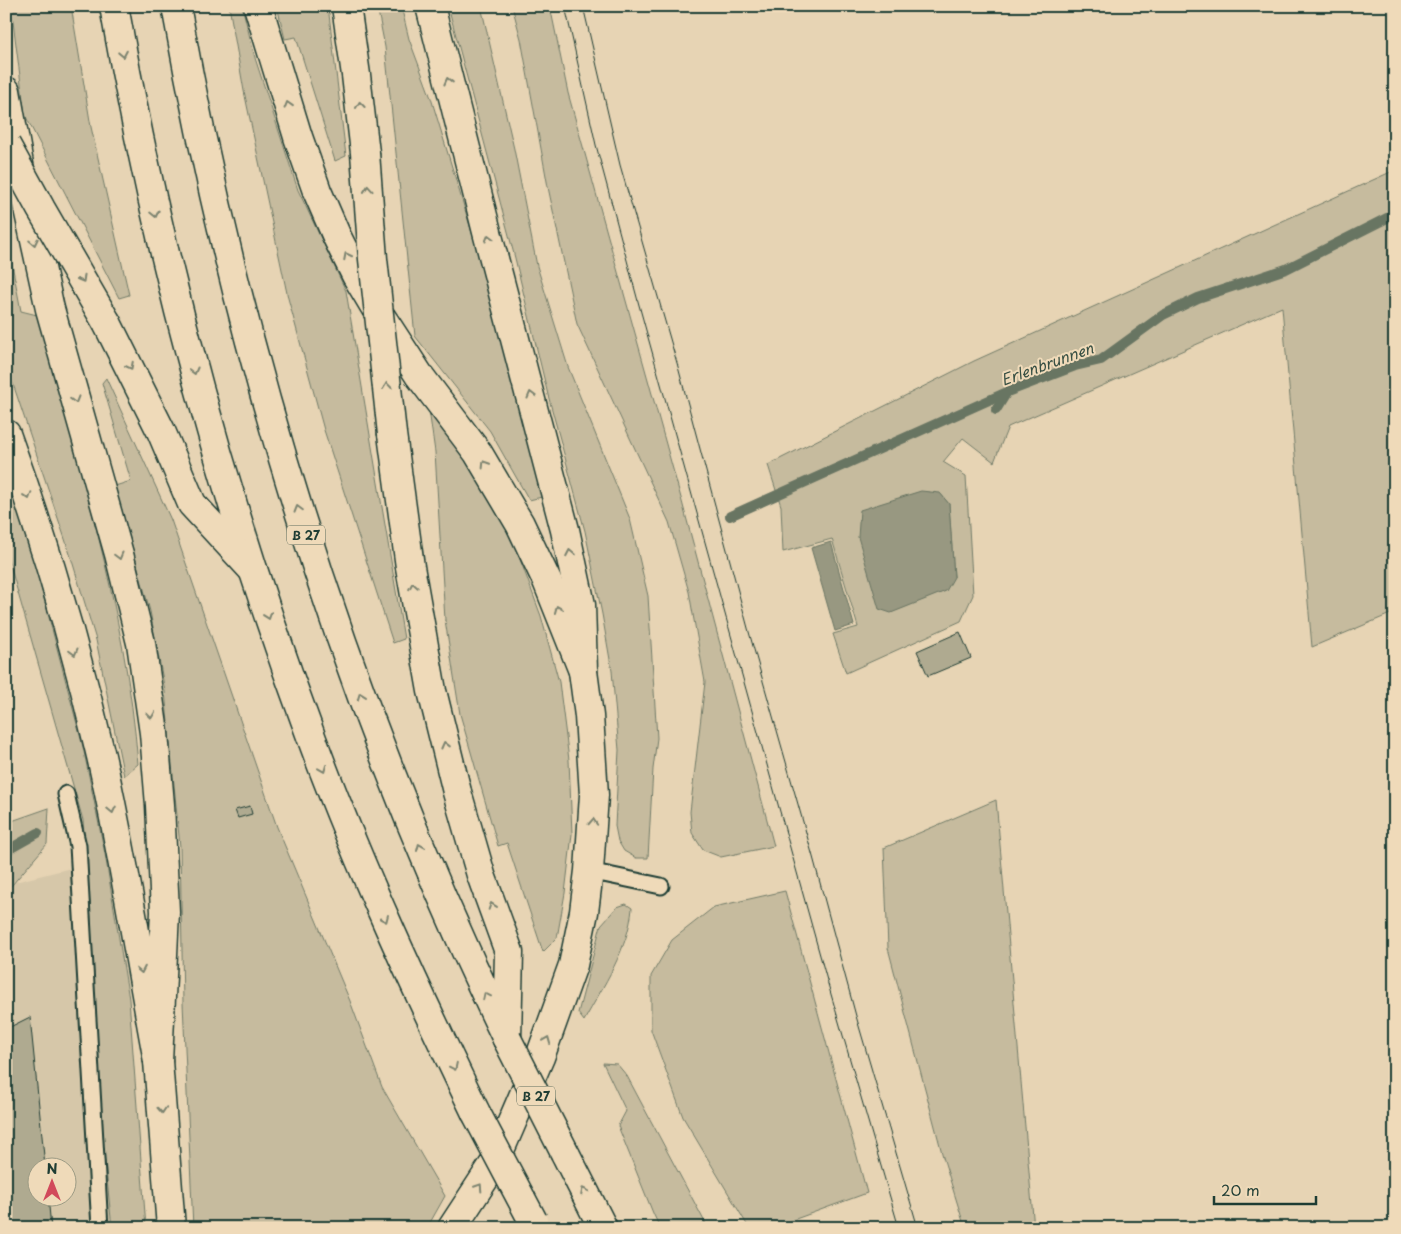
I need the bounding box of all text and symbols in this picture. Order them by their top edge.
one-way arrow [117,50,127,59]
one-way arrow [443,77,454,86]
one-way arrow [355,100,366,108]
one-way arrow [283,102,293,110]
one-way arrow [363,185,374,193]
one-way arrow [149,209,160,218]
one-way arrow [484,235,494,243]
one-way arrow [28,238,39,247]
one-way arrow [343,253,353,262]
one-way arrow [76,273,86,282]
water label: Erlenbrunnen [997,335,1097,390]
one-way arrow [124,361,134,370]
one-way arrow [189,367,199,375]
one-way arrow [382,381,393,389]
one-way arrow [526,392,536,400]
one-way arrow [69,395,79,403]
one-way arrow [481,461,491,470]
one-way arrow [22,492,32,500]
one-way arrow [293,504,304,513]
road number: B 27 [287,526,325,544]
one-way arrow [565,549,576,557]
one-way arrow [113,551,124,560]
one-way arrow [408,581,418,590]
one-way arrow [554,605,564,614]
one-way arrow [263,611,273,620]
one-way arrow [68,648,78,656]
one-way arrow [357,692,367,700]
one-way arrow [146,711,156,719]
one-way arrow [440,740,451,749]
one-way arrow [317,764,328,773]
one-way arrow [106,806,117,814]
one-way arrow [587,818,598,826]
one-way arrow [416,843,427,852]
one-way arrow [488,903,498,911]
one-way arrow [379,914,390,923]
one-way arrow [135,965,146,974]
one-way arrow [482,992,492,1001]
one-way arrow [541,1036,551,1045]
one-way arrow [447,1062,458,1071]
road number: B 27 [517,1086,555,1106]
one-way arrow [156,1106,167,1114]
north arrow [28,1156,78,1206]
text: N [46,1158,58,1179]
scale bar [1214,1174,1316,1206]
text: 20 m [1221,1178,1260,1201]
one-way arrow [472,1183,482,1192]
one-way arrow [580,1187,590,1196]

